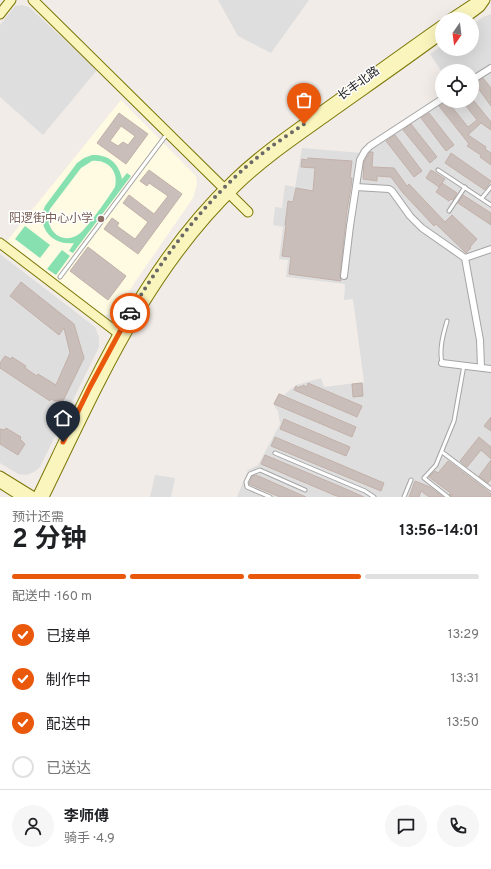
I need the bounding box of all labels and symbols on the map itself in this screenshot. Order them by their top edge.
north arrow [435,12,479,56]
street label: 长丰北路 [335,63,383,105]
pin [287,83,321,124]
place label: 阳逻街中心小学 [9,211,93,227]
marker: 阳逻街中心小学 [96,214,106,224]
courier [110,293,150,333]
pin [46,401,80,442]

